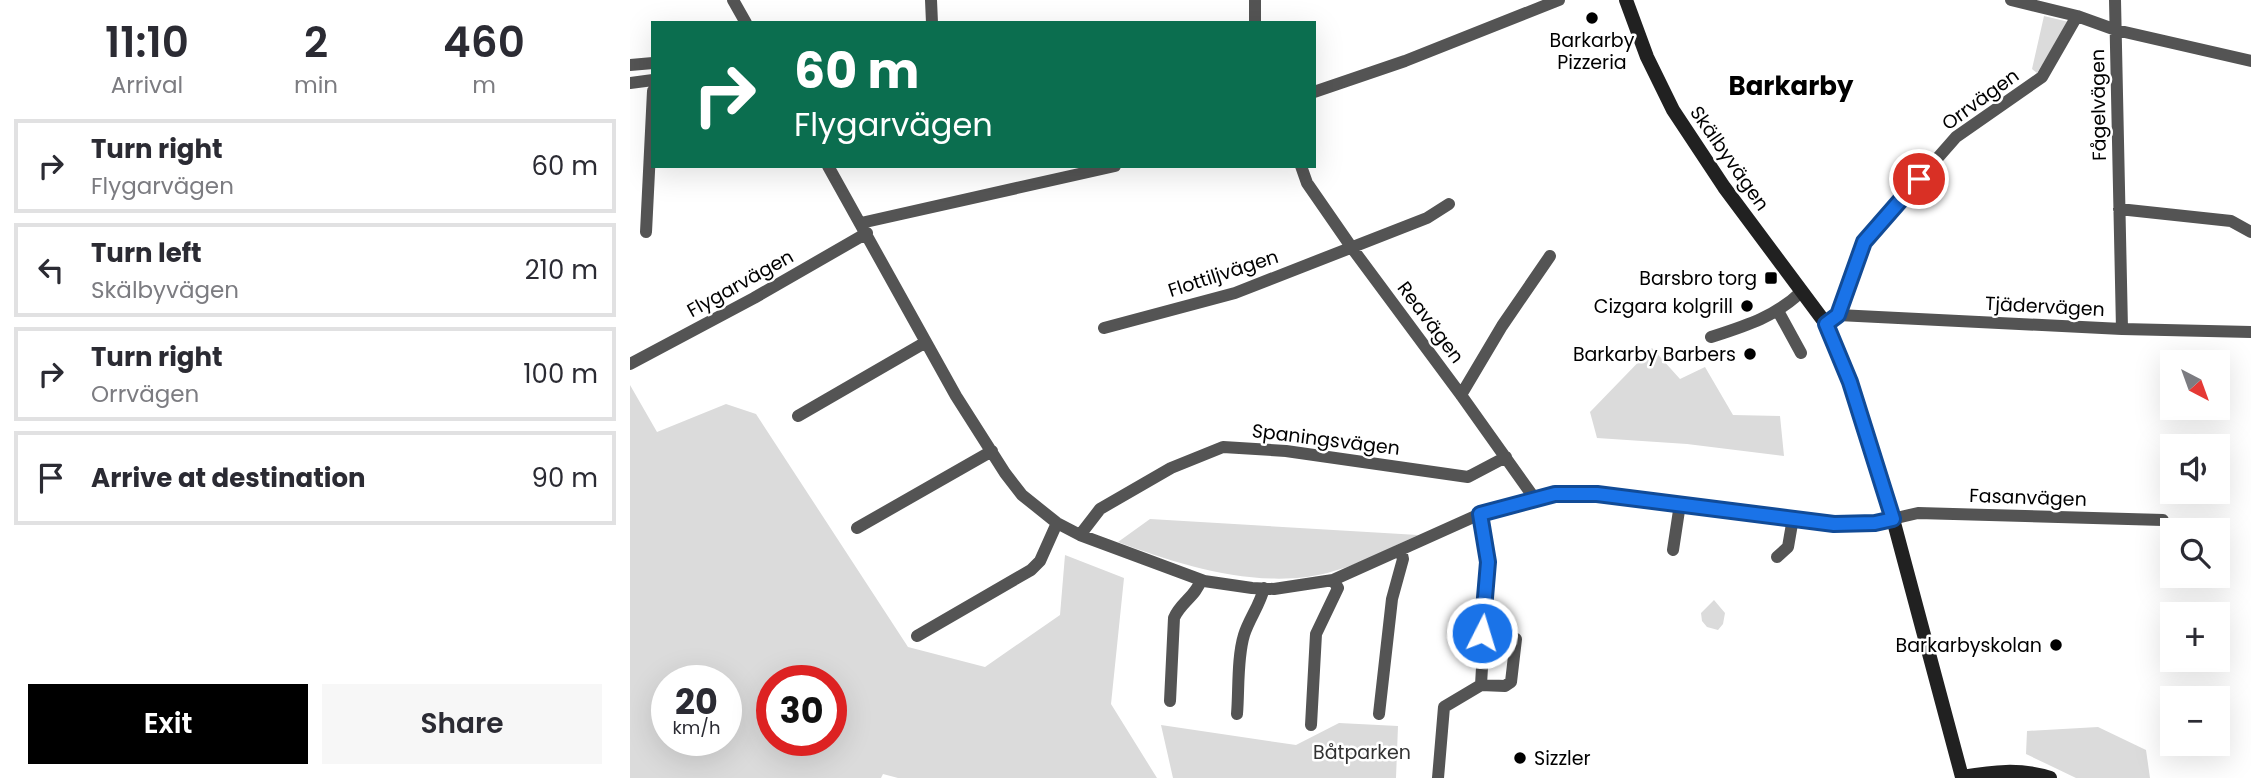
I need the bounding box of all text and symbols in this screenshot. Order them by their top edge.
marker: Barkarby Pizzeria [1584,10,1600,26]
text: 11:10 [105,13,189,72]
text: 2 [304,13,328,72]
text: 460 [443,13,525,72]
place label: Barkarby Pizzeria [1550,27,1635,76]
text: 60 m [794,37,919,105]
icon: right [679,49,770,140]
street label: Fågelvägen [2084,49,2113,161]
street label: Orrvägen [1936,62,2024,137]
district label: Barkarby [1729,68,1854,104]
text: Arrival [111,69,183,101]
text: min [294,69,338,101]
text: m [472,69,496,101]
street label: Skälbyvägen [1683,100,1776,216]
text: Flygarvägen [794,102,993,147]
text: Turn right [91,131,223,167]
icon: right [32,147,70,185]
text: 60 m [531,148,598,184]
pin [1889,149,1949,209]
icon: arrive [1900,160,1938,198]
text: Flygarvägen [91,170,234,202]
text: Turn left [91,235,202,271]
street label: Flygarvägen [682,243,798,324]
street label: Flottiljvägen [1164,243,1282,304]
icon: left [32,251,70,289]
text: 210 m [525,252,598,288]
place label: Barsbro torg [1639,265,1757,292]
marker: Barsbro torg [1763,270,1779,286]
text: Skälbyvägen [91,274,239,306]
street label: Reavägen [1391,276,1470,369]
street label: Tjädervägen [1984,290,2106,323]
place label: Cizgara kolgrill [1594,293,1733,320]
marker: Cizgara kolgrill [1739,298,1755,314]
text: Turn right [91,339,223,375]
place label: Barkarby Barbers [1573,341,1736,368]
marker: Barkarby Barbers [1742,346,1758,362]
north arrow [2160,350,2230,420]
map controls [2160,350,2230,756]
icon: right [32,355,70,393]
text: 100 m [523,356,598,392]
text: Orrvägen [91,378,199,410]
street label: Spaningsvägen [1250,417,1401,462]
button: sound [2160,434,2230,504]
icon: arrive [32,459,70,497]
text: Arrive at destination [91,460,366,496]
text: 90 m [532,460,598,496]
street label: Fasanvägen [1969,482,2087,513]
button: search [2160,518,2230,588]
position arrow [1445,596,1519,670]
button: + [2160,602,2230,672]
place label: Barkarbyskolan [1896,632,2042,659]
marker: Barkarbyskolan [2048,637,2064,653]
speed limit sign: 30 [756,665,847,756]
text: 20 [675,677,718,726]
button: Exit [28,684,308,764]
button: Share [322,684,602,764]
button: − [2160,686,2230,756]
text: km/h [673,715,720,740]
park label: Båtparken [1313,739,1411,766]
place label: Sizzler [1534,745,1591,772]
marker: Sizzler [1512,750,1528,766]

